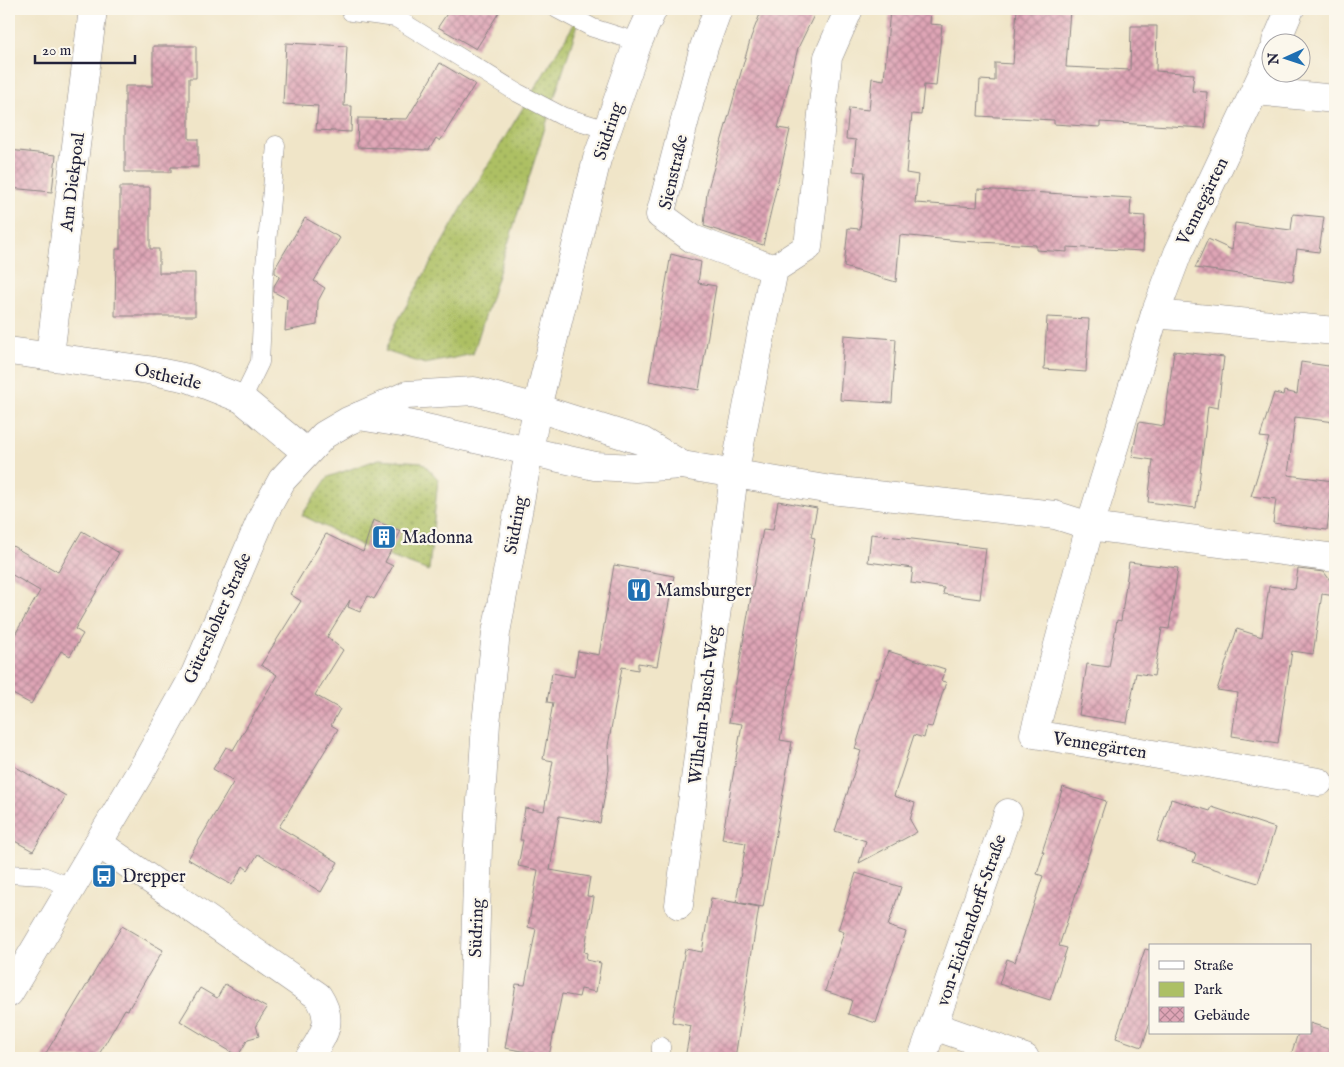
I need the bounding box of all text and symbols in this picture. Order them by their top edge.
scale bar [35,32,135,64]
north arrow [1262,32,1312,82]
text: 20 m [42,41,72,60]
text: N [1265,52,1283,66]
street label: Südring [589,100,630,163]
street label: Am Diekpoal [56,131,91,234]
street label: Sienstraße [655,133,694,212]
street label: Vennegärten [1172,154,1235,250]
street label: Ostheide [132,359,203,396]
street label: Südring [500,494,533,556]
building icon: Madonna [371,524,397,550]
place label: Madonna [402,527,473,550]
street label: Gütersloher Straße [179,549,258,688]
restaurant icon: Mamsburger [626,577,652,603]
place label: Mamsburger [656,580,751,603]
street label: Wilhelm-Busch-Weg [684,624,727,786]
street label: Vennegärten [1050,728,1149,765]
street label: von-Eichendorff-Straße [932,832,1013,1009]
bus stop icon: Drepper [91,863,117,889]
place label: Drepper [122,866,186,889]
street label: Südring [465,898,490,958]
legend [1149,944,1312,1034]
text: Straße [1194,956,1234,975]
text: Park [1194,980,1224,999]
text: Gebäude [1194,1006,1250,1025]

